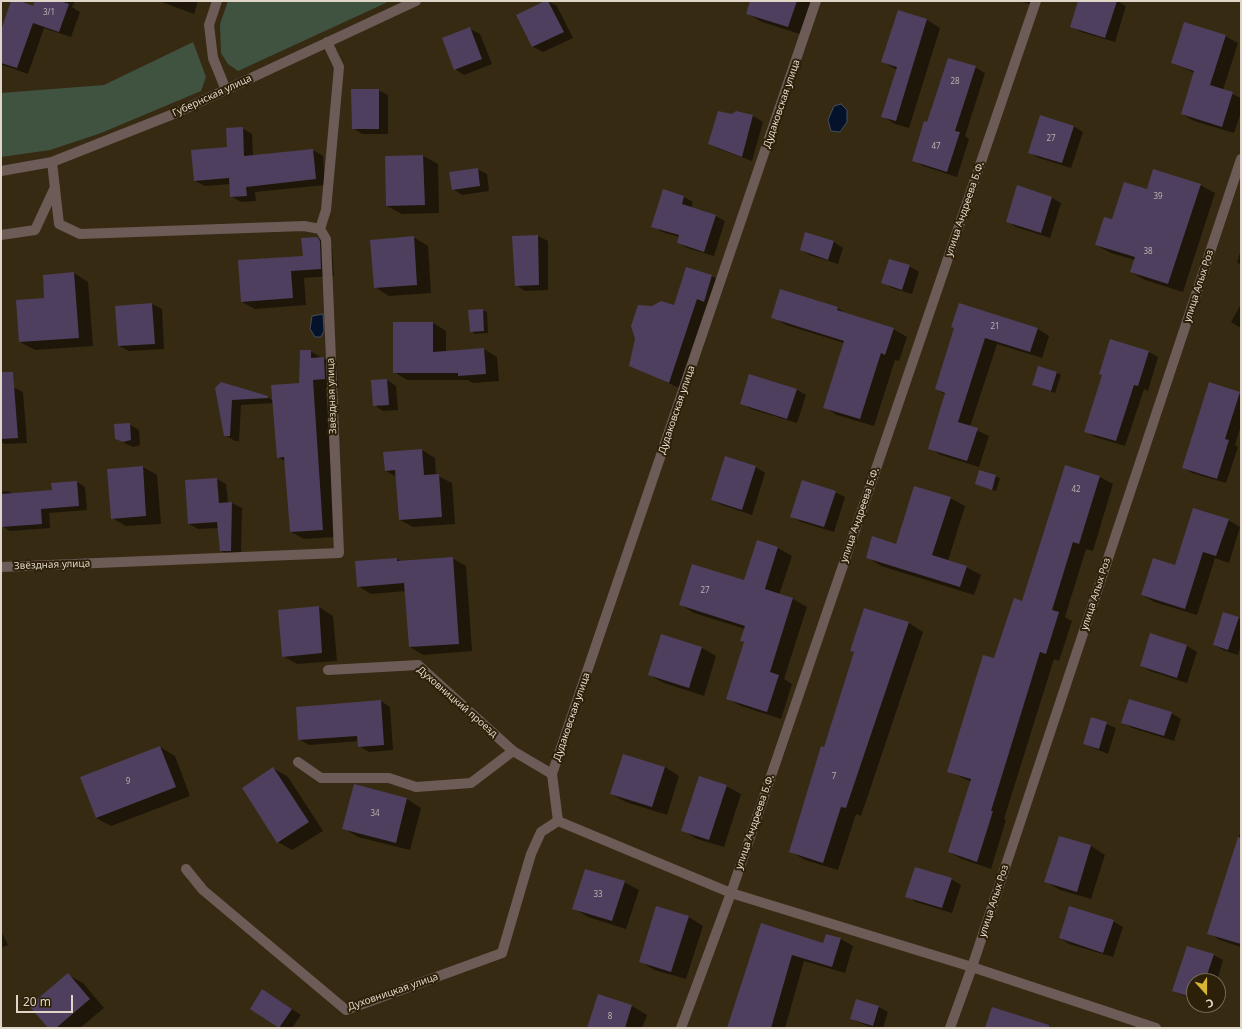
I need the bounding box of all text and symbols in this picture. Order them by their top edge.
house number: 3/1 [43,8,55,18]
street label: Дудаковская улица [761,58,803,150]
street label: Губернская улица [170,72,254,120]
house number: 28 [950,77,960,87]
house number: 27 [1046,134,1056,144]
house number: 47 [931,142,941,152]
street label: улица Андреева Б.Ф. [943,160,987,258]
house number: 39 [1153,192,1163,202]
house number: 38 [1143,247,1153,257]
street label: улица Алых Роз [1182,248,1216,324]
house number: 21 [990,322,1000,332]
street label: Звёздная улица [325,358,339,434]
street label: Дудаковская улица [656,364,698,456]
street label: улица Андреева Б.Ф. [838,466,882,564]
house number: 42 [1071,485,1081,495]
street label: улица Алых Роз [1079,556,1113,632]
street label: Звёздная улица [14,558,90,572]
house number: 27 [700,586,710,596]
street label: Духовницкий проезд [414,664,500,740]
street label: Дудаковская улица [551,671,593,763]
house number: 7 [832,772,836,782]
street label: улица Андреева Б.Ф. [733,773,777,871]
house number: 9 [126,777,130,787]
house number: 34 [370,809,380,819]
street label: улица Алых Роз [977,863,1011,939]
house number: 33 [593,890,603,900]
street label: Духовницкая улица [346,971,440,1013]
north arrow [1186,973,1226,1013]
scale bar [18,987,75,1013]
text: 20 m [23,993,51,1010]
text: С [1204,995,1216,1012]
house number: 8 [608,1012,612,1022]

